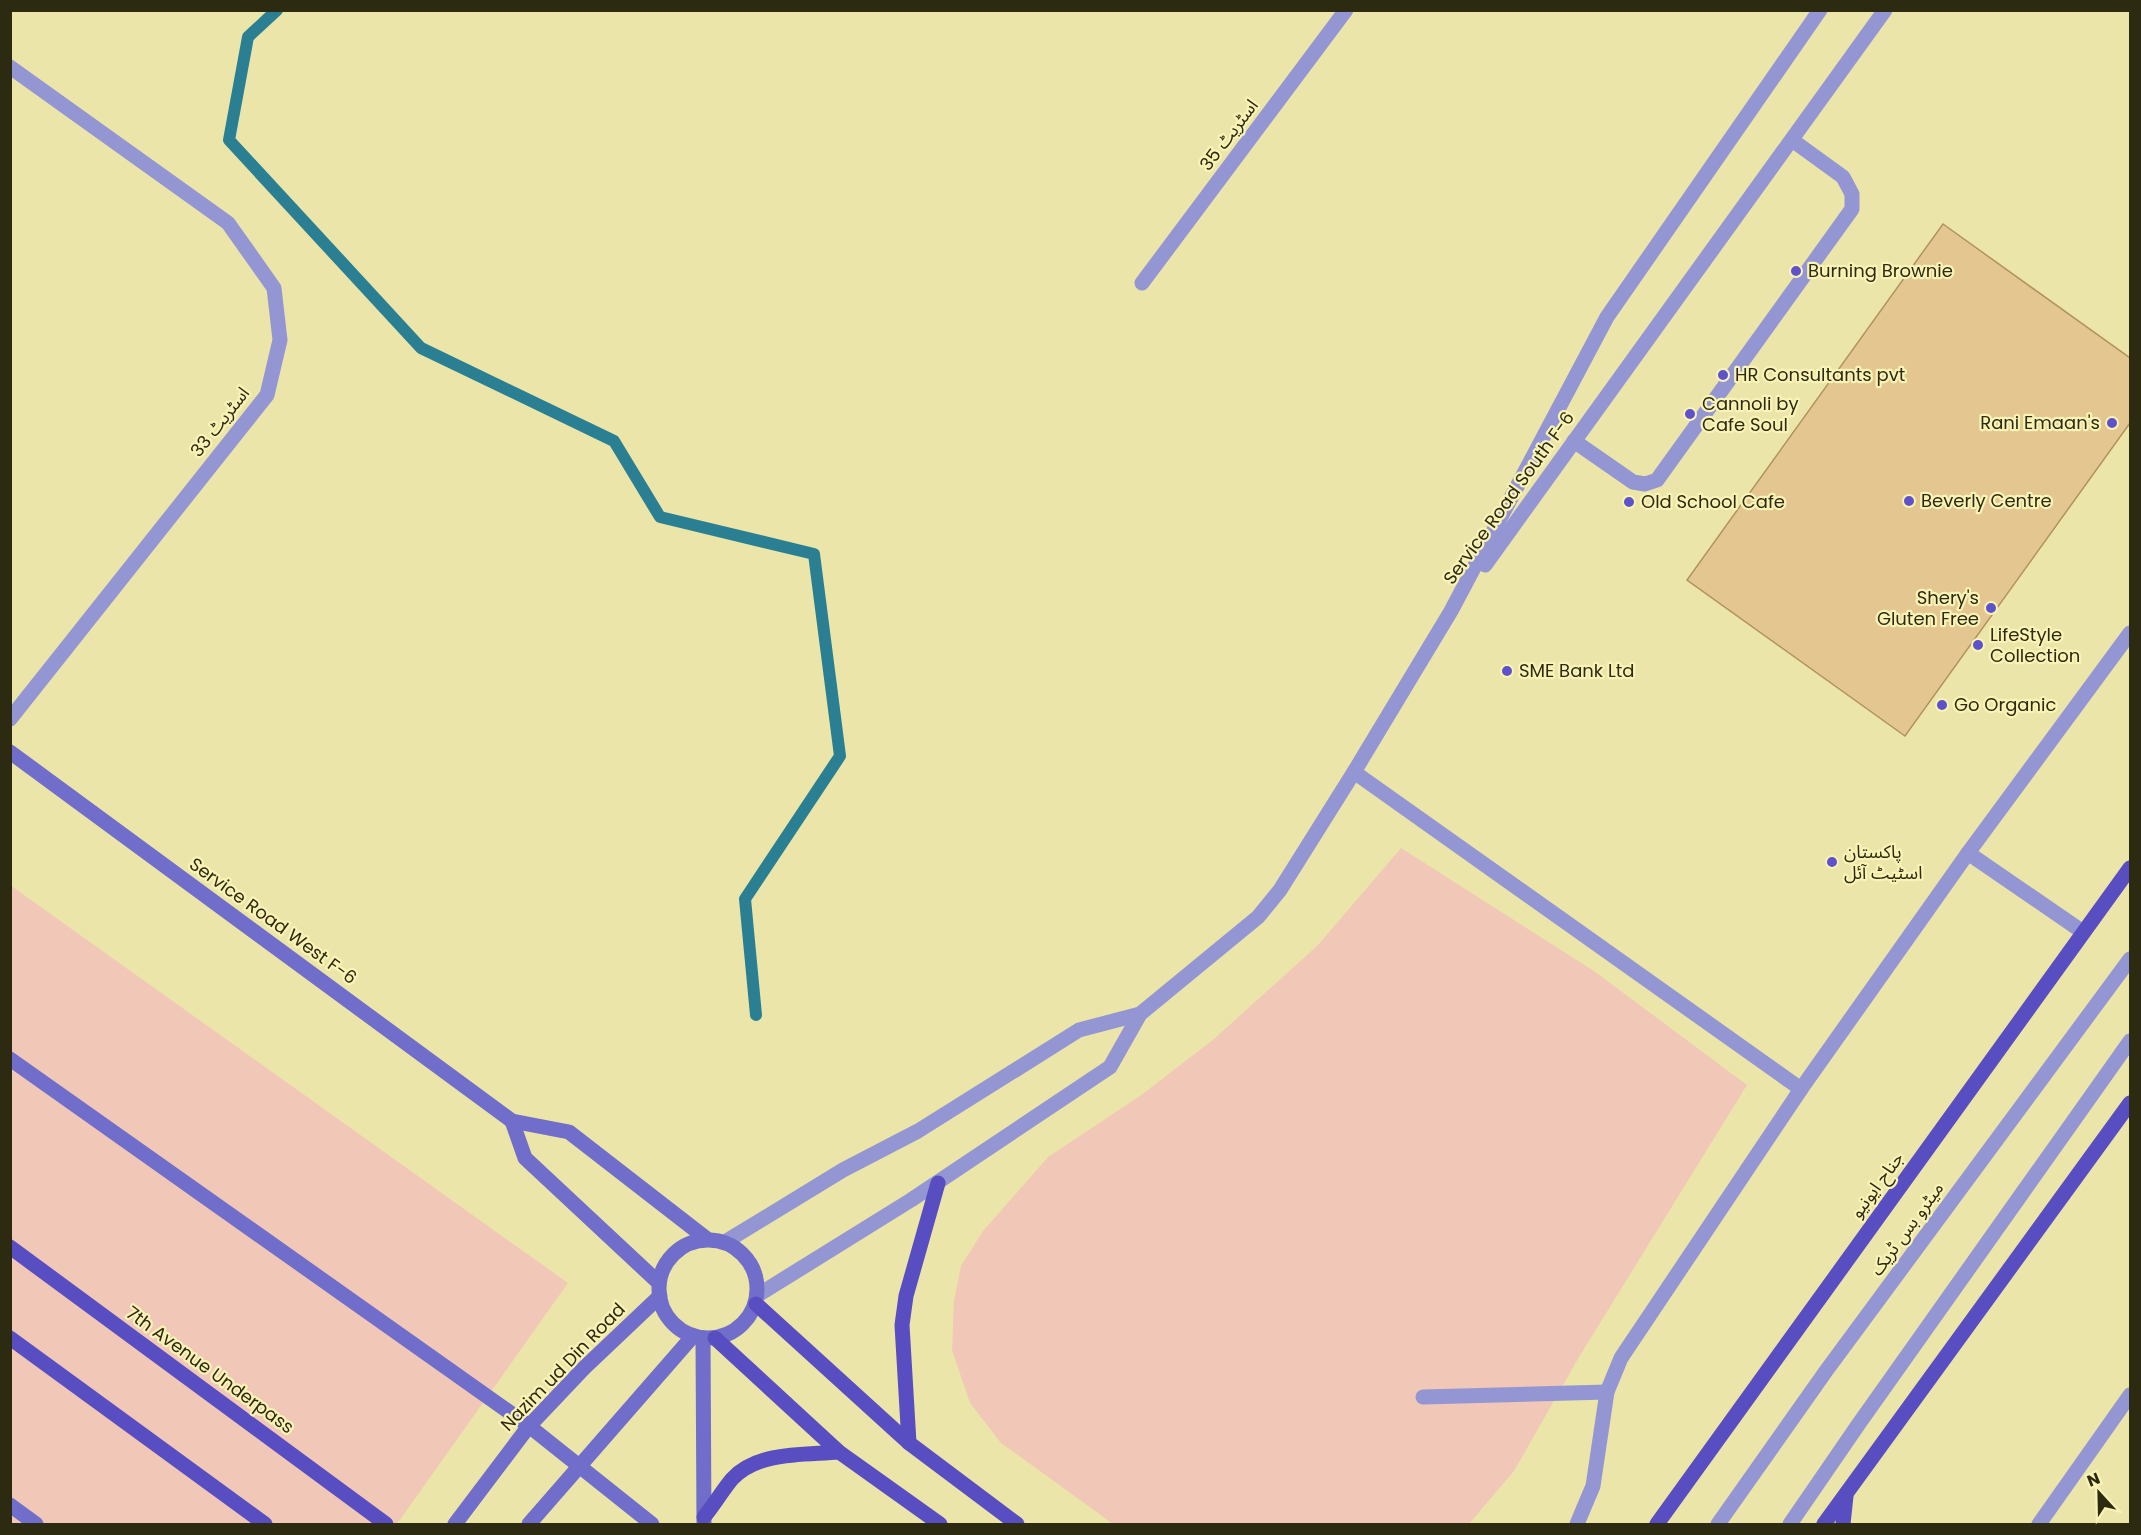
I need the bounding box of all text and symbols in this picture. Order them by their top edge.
street label: اسٹریٹ 35 [1194,94,1264,176]
place label: Burning Brownie [1808,258,1953,283]
marker: Burning Brownie [1789,264,1803,278]
place label: HR Consultants pvt [1735,362,1905,387]
marker: HR Consultants pvt [1716,368,1730,382]
street label: اسٹریٹ 33 [184,381,255,462]
place label: Cannoli by Cafe Soul [1702,391,1799,437]
street label: Service Road South F-6 [1437,406,1580,589]
marker: Cannoli by Cafe Soul [1683,407,1697,421]
place label: Rani Emaan's [1980,410,2100,435]
marker: Rani Emaan's [2105,416,2119,430]
place label: Beverly Centre [1921,488,2052,513]
place label: Old School Cafe [1641,489,1785,514]
marker: Beverly Centre [1902,494,1916,508]
marker: Old School Cafe [1622,495,1636,509]
place label: Shery's Gluten Free [1877,585,1979,631]
marker: Shery's Gluten Free [1984,601,1998,615]
place label: LifeStyle Collection [1990,622,2080,668]
marker: LifeStyle Collection [1971,638,1985,652]
place label: SME Bank Ltd [1519,658,1634,683]
marker: SME Bank Ltd [1500,664,1514,678]
place label: Go Organic [1954,692,2056,717]
marker: Go Organic [1935,698,1949,712]
place label: پاکستان اسٹیٹ آئل [1844,839,1923,885]
street label: Service Road West F-6 [184,851,362,990]
marker: پاکستان اسٹیٹ آئل [1825,855,1839,869]
street label: جناح ایونیو [1844,1146,1910,1224]
street label: میٹرو بس ٹریک [1864,1177,1949,1281]
street label: Nazim ud Din Road [495,1297,631,1436]
street label: 7th Avenue Underpass [121,1300,299,1439]
north arrow [2069,1463,2129,1523]
text: N [2084,1467,2103,1492]

